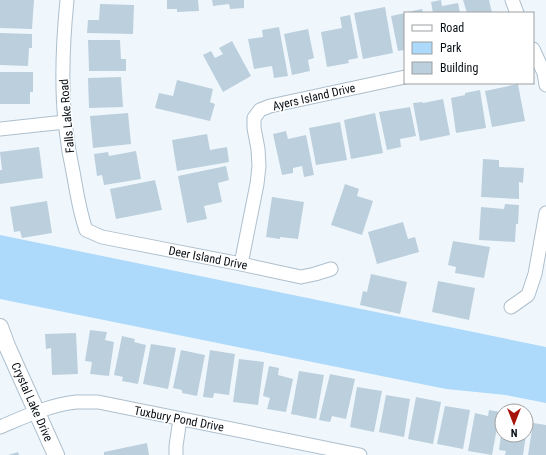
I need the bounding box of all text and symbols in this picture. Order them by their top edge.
legend [404,12,534,84]
text: Road [440,21,464,35]
text: Park [440,41,462,55]
text: Building [440,61,478,75]
street label: Falls Lake Road [57,78,77,154]
street label: Ayers Island Drive [271,81,357,113]
street label: Deer Island Drive [167,244,249,273]
street label: Crystal Lake Drive [8,360,56,444]
street label: Tuxbury Pond Drive [133,403,225,435]
north arrow [494,403,534,443]
text: N [510,426,517,439]

